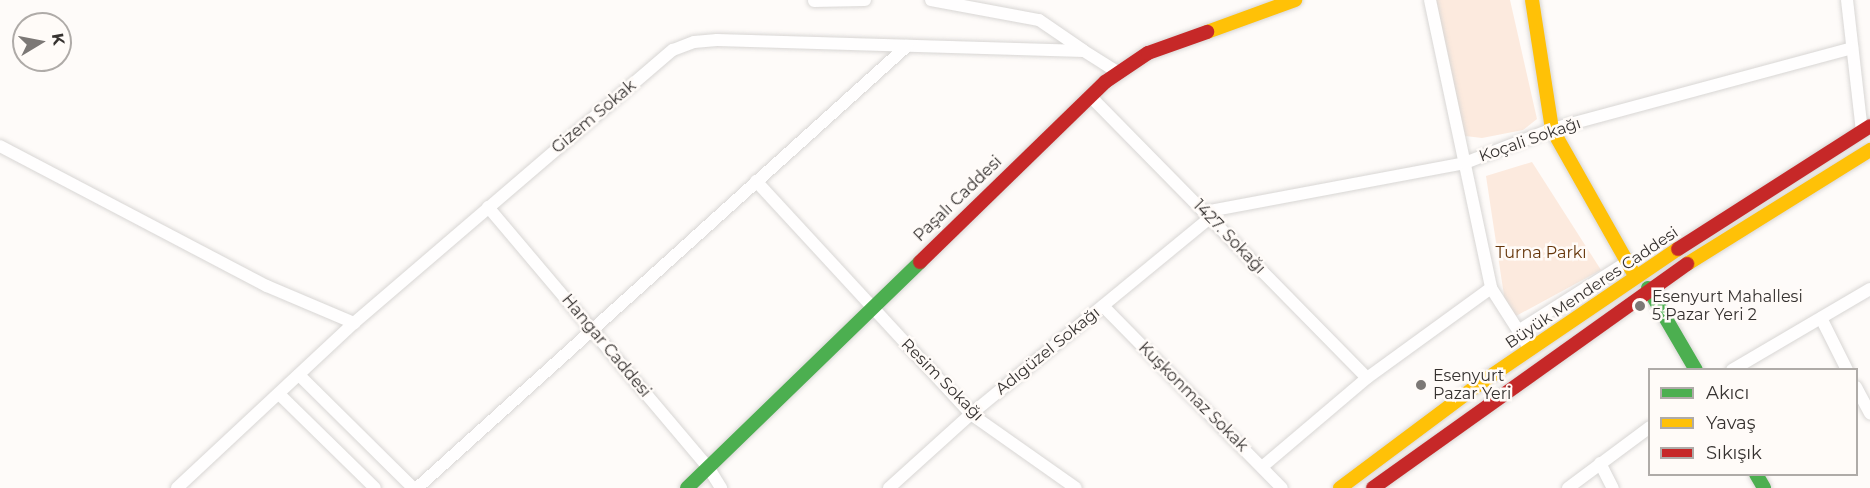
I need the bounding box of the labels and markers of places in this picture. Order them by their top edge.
place label: Esenyurt Mahallesi 5 Pazar Yeri 2 [1652,287,1803,325]
marker: Esenyurt Mahallesi 5 Pazar Yeri 2 [1633,299,1647,313]
place label: Esenyurt Pazar Yeri [1433,366,1511,404]
marker: Esenyurt Pazar Yeri [1414,378,1428,392]

